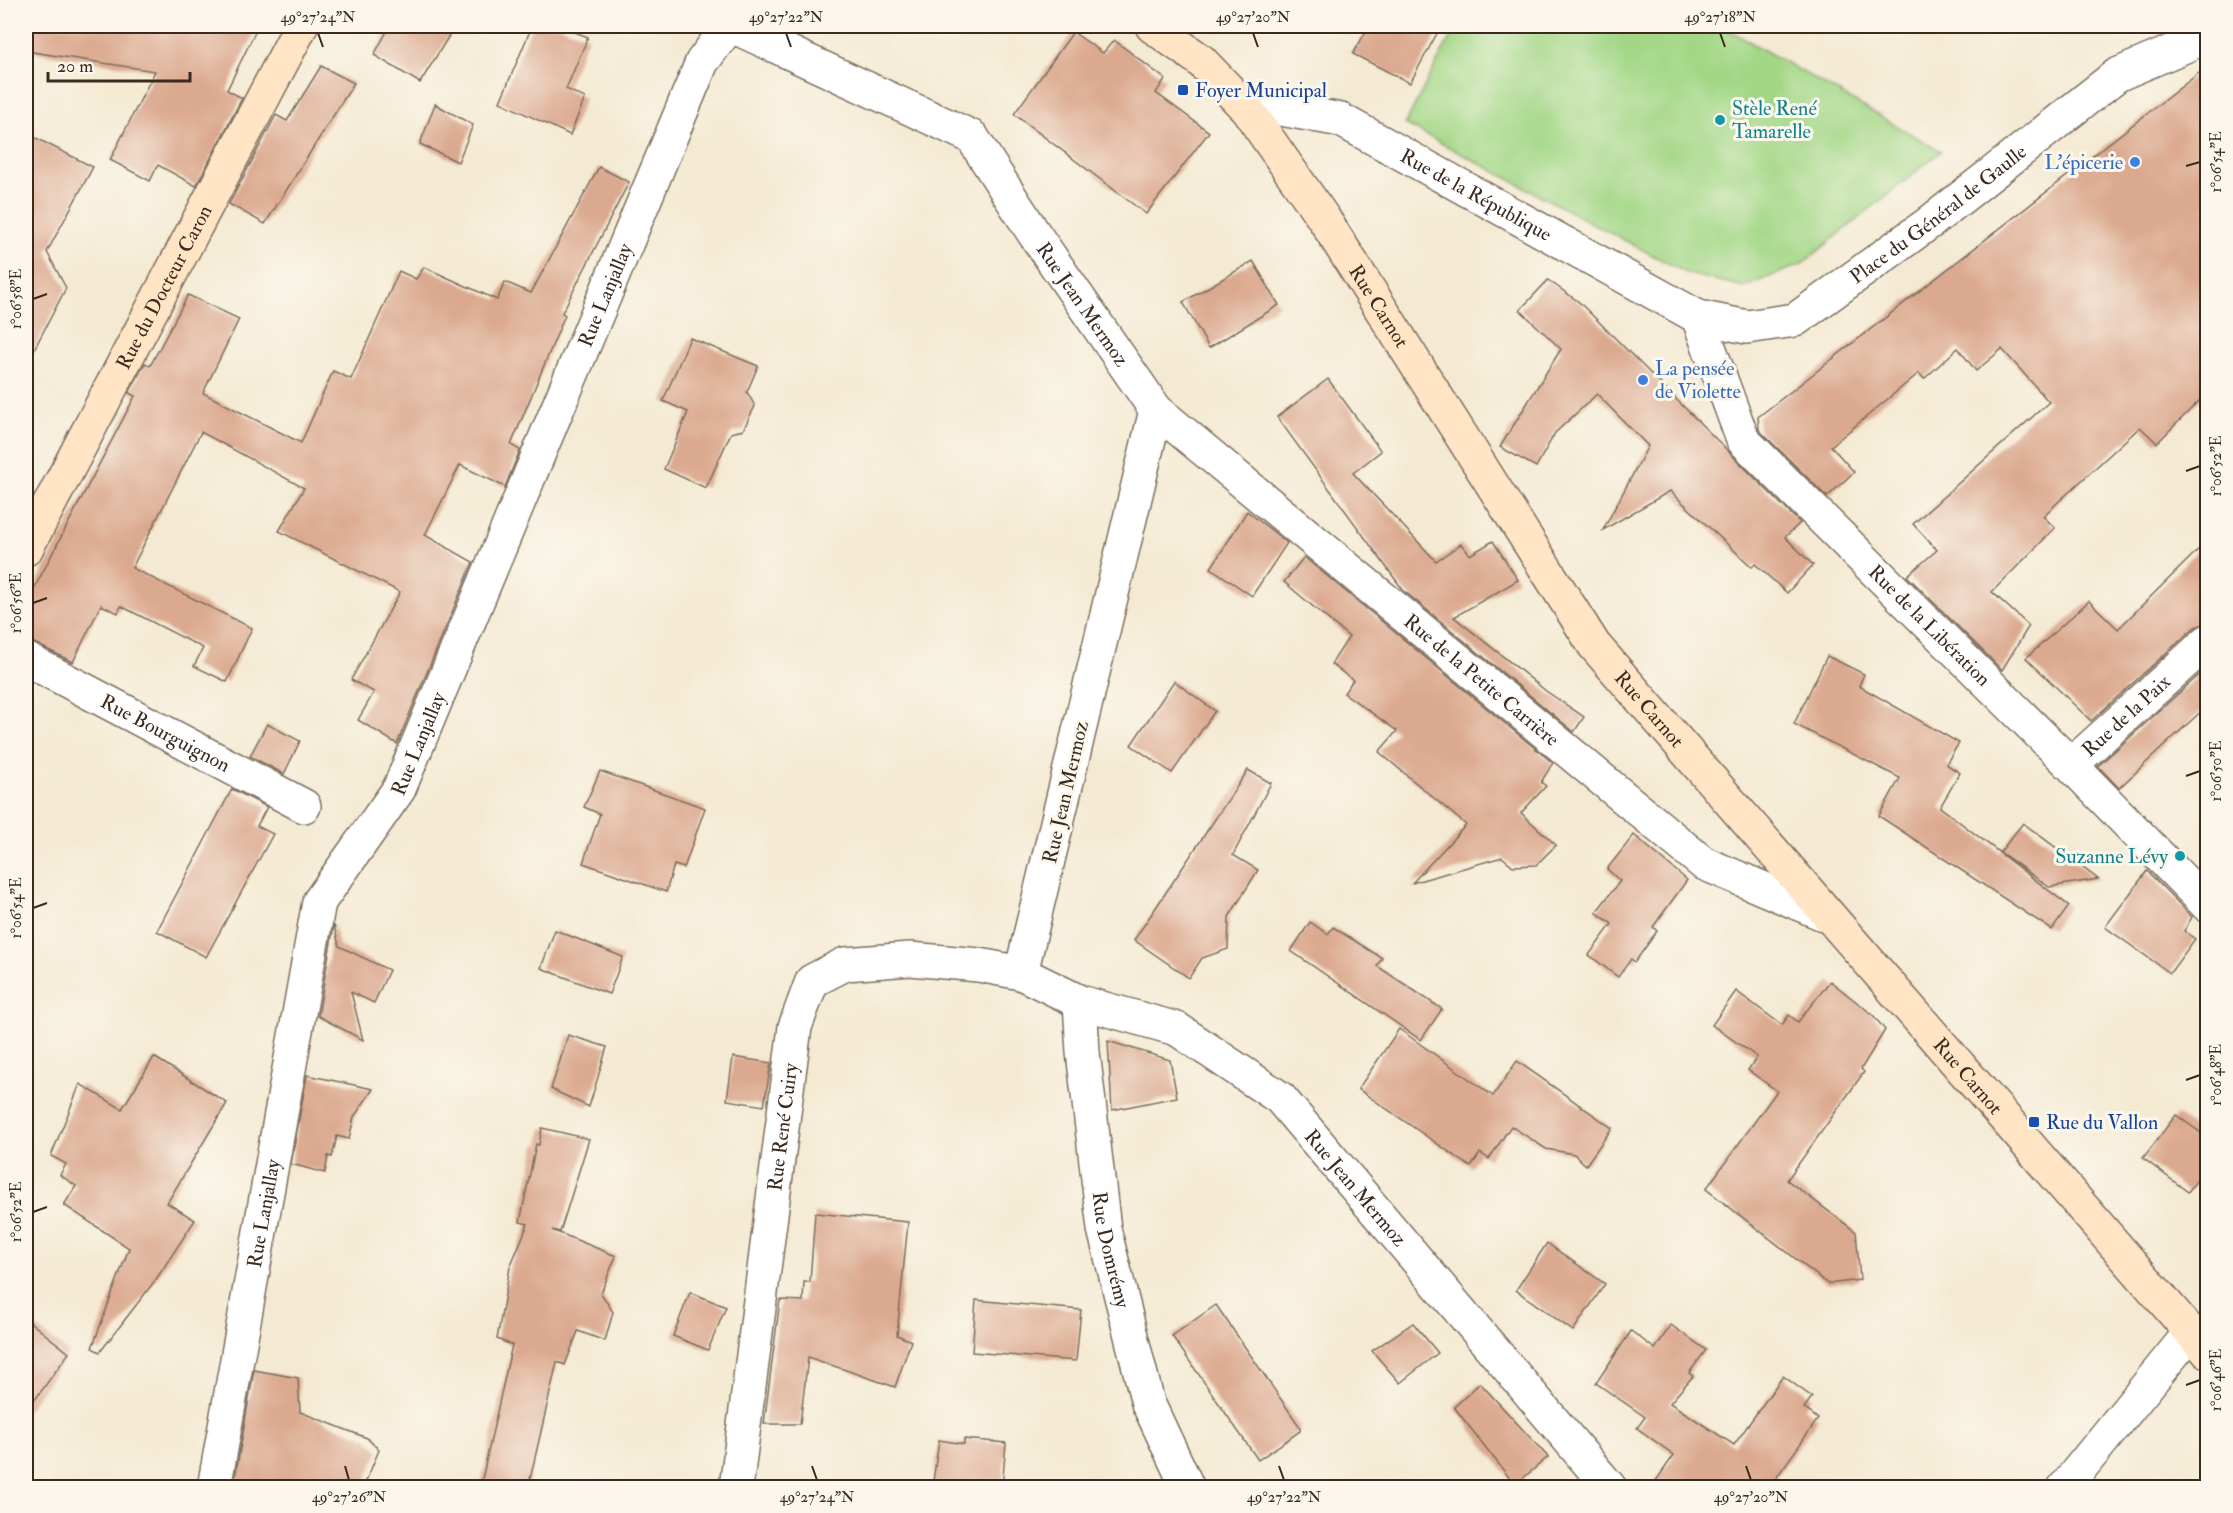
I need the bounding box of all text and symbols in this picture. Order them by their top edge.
text: 49°27'24"N [280,8,356,27]
text: 49°27'22"N [749,8,824,27]
text: 49°27'20"N [1216,8,1291,27]
text: 49°27'18"N [1684,8,1756,27]
scale bar [48,45,190,83]
text: 20 m [57,55,93,78]
place label: Foyer Municipal [1195,78,1327,104]
marker: Foyer Municipal [1176,83,1190,97]
place label: Stèle René Tamarelle [1732,96,1817,144]
marker: Stèle René Tamarelle [1713,113,1727,127]
text: 1°06'54"E [2207,131,2226,193]
street label: Place du Général de Gaulle [1845,139,2032,289]
street label: Rue de la République [1396,143,1556,247]
place label: L'épicerie [2045,150,2123,176]
marker: L'épicerie [2128,155,2142,169]
street label: Rue du Docteur Caron [111,201,218,374]
street label: Rue Jean Mermoz [1031,237,1134,372]
street label: Rue Lanjallay [573,238,639,351]
street label: Rue Carnot [1343,260,1415,353]
text: 1°06'58"E [7,268,26,329]
place label: La pensée de Violette [1655,356,1741,404]
marker: La pensée de Violette [1636,373,1650,387]
text: 1°06'52"E [2207,435,2226,497]
street label: Rue de la Libération [1863,559,1996,691]
text: 1°06'56"E [7,572,26,634]
street label: Rue de la Petite Carrière [1399,609,1564,752]
street label: Rue Carnot [1609,666,1690,753]
street label: Rue de la Paix [2077,669,2176,762]
street label: Rue Lanjallay [386,687,452,799]
street label: Rue Bourguignon [96,689,235,778]
street label: Rue Jean Mermoz [1037,718,1094,866]
text: 1°06'50"E [2207,740,2226,802]
place label: Suzanne Lévy [2055,844,2169,869]
marker: Suzanne Lévy [2173,849,2187,863]
text: 1°06'54"E [7,877,26,939]
street label: Rue Carnot [1928,1033,2008,1120]
text: 1°06'48"E [2207,1044,2226,1106]
street label: Rue René Cuiry [762,1060,803,1193]
place label: Rue du Vallon [2046,1110,2158,1135]
marker: Rue du Vallon [2027,1115,2041,1129]
street label: Rue Jean Mermoz [1299,1124,1412,1252]
street label: Rue Lanjallay [242,1156,286,1270]
text: 1°06'52"E [7,1181,26,1243]
street label: Rue Domrémy [1087,1190,1136,1312]
text: 1°06'46"E [2207,1348,2226,1411]
text: 49°27'26"N [312,1488,387,1507]
text: 49°27'24"N [779,1488,855,1507]
text: 49°27'22"N [1247,1488,1322,1507]
text: 49°27'20"N [1714,1488,1789,1507]

